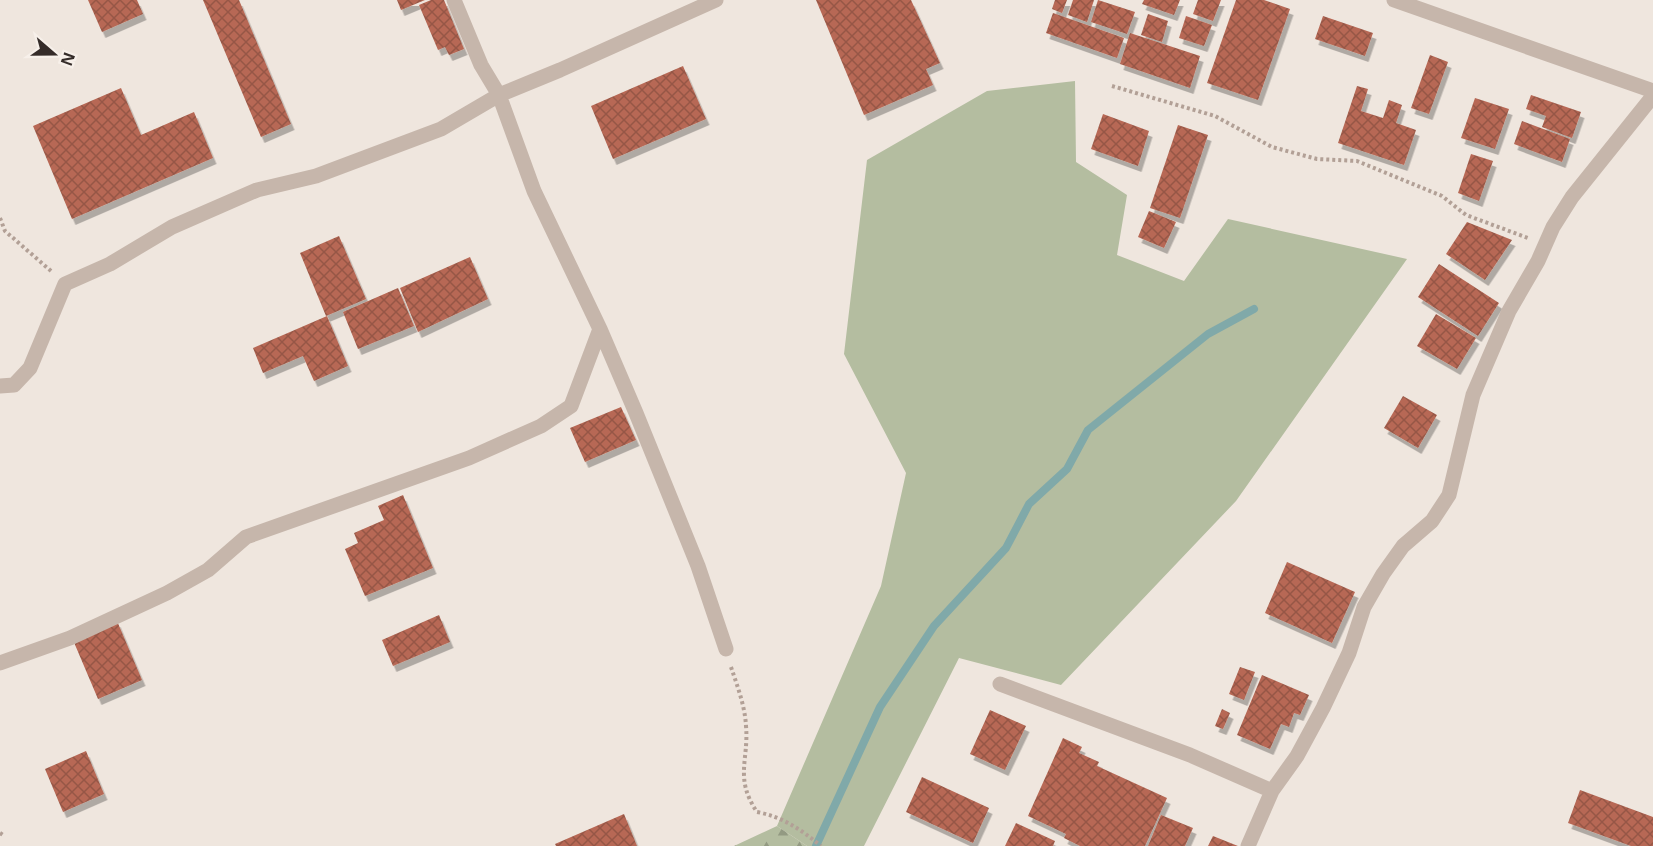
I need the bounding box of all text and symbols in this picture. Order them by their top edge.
north arrow [24,24,84,84]
text: N [56,49,81,69]

